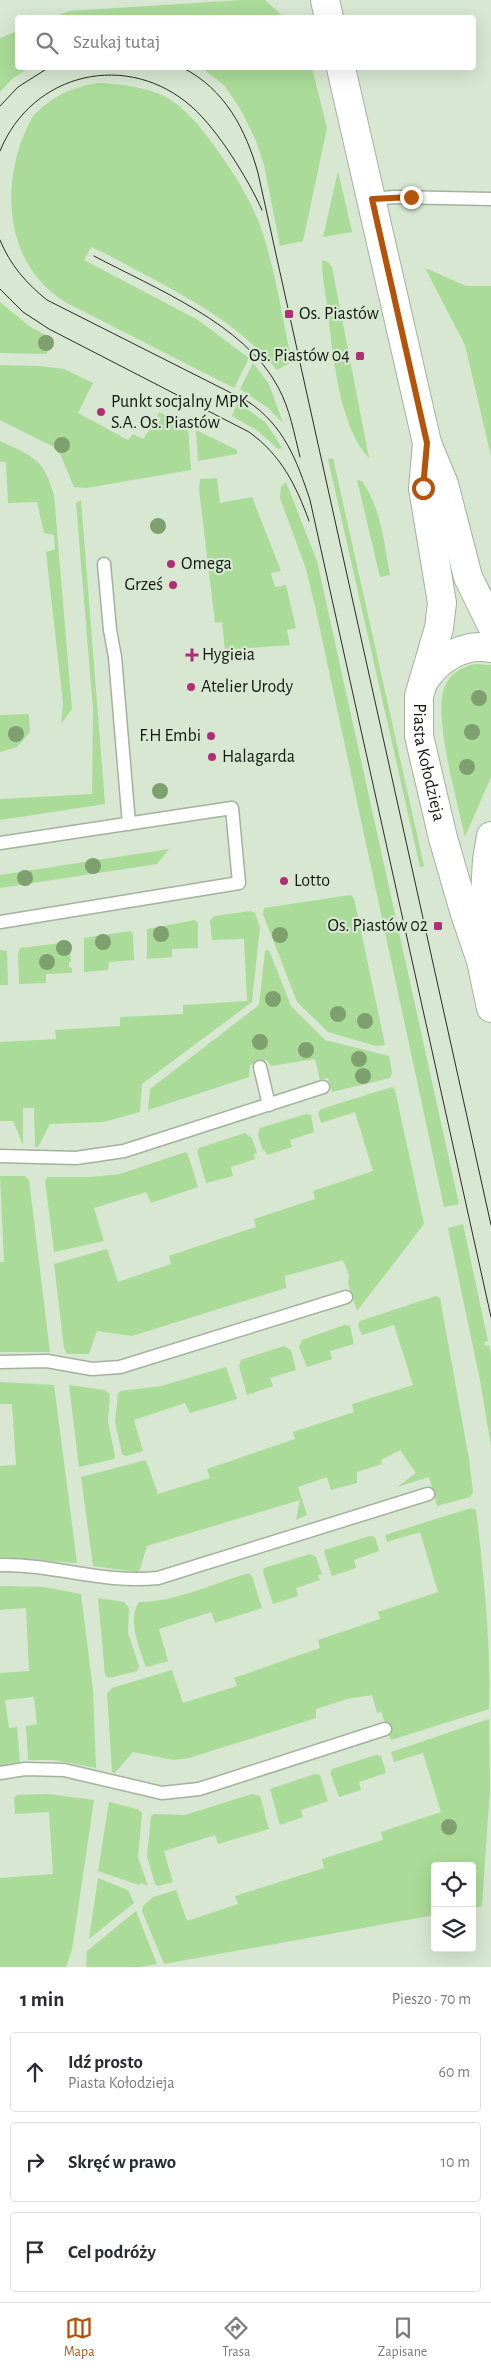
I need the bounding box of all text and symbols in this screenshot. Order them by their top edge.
search box [15,15,476,70]
icon: search [33,29,61,57]
text: Szukaj tutaj [73,33,160,52]
route end [400,186,423,209]
place label: Os. Piastów [299,305,379,323]
marker: Os. Piastów [283,308,295,320]
place label: Os. Piastów 04 [249,347,350,365]
marker: Os. Piastów 04 [354,350,366,362]
place label: Punkt socjalny MPK S.A. Os. Piastów [111,393,248,432]
marker: Punkt socjalny MPK S.A. Os. Piastów [95,406,107,418]
route start [412,477,435,500]
place label: Omega [181,555,232,573]
marker: Omega [165,558,177,570]
place label: Grześ [125,576,163,594]
marker: Grześ [167,579,179,591]
place label: Hygieia [202,646,255,664]
marker: Hygieia [186,649,198,661]
place label: Atelier Urody [201,678,294,696]
marker: Atelier Urody [185,681,197,693]
street label: Piasta Kołodzieja [410,703,448,823]
place label: F.H Embi [139,727,201,745]
marker: F.H Embi [205,730,217,742]
place label: Halagarda [222,748,295,766]
marker: Halagarda [206,751,218,763]
place label: Lotto [294,872,330,890]
marker: Lotto [278,875,290,887]
place label: Os. Piastów 02 [328,917,428,935]
marker: Os. Piastów 02 [432,920,444,932]
map controls [431,1862,476,1952]
button: locate [431,1862,476,1907]
button: layers [431,1907,476,1952]
text: 1 min [20,1989,64,2010]
text: Pieszo · 70 m [392,1991,471,2007]
text: Idź prosto [68,2053,143,2072]
icon: ahead [21,2058,49,2086]
text: 60 m [439,2064,470,2080]
text: Piasta Kołodzieja [68,2075,175,2091]
icon: right [21,2148,49,2176]
text: Skręć w prawo [68,2153,176,2172]
text: 10 m [441,2154,470,2170]
icon: arrive [21,2238,49,2266]
text: Cel podróży [68,2243,156,2262]
tab: Mapa [64,2314,95,2361]
tab: Trasa [222,2314,250,2361]
tab: Zapisane [378,2314,427,2361]

